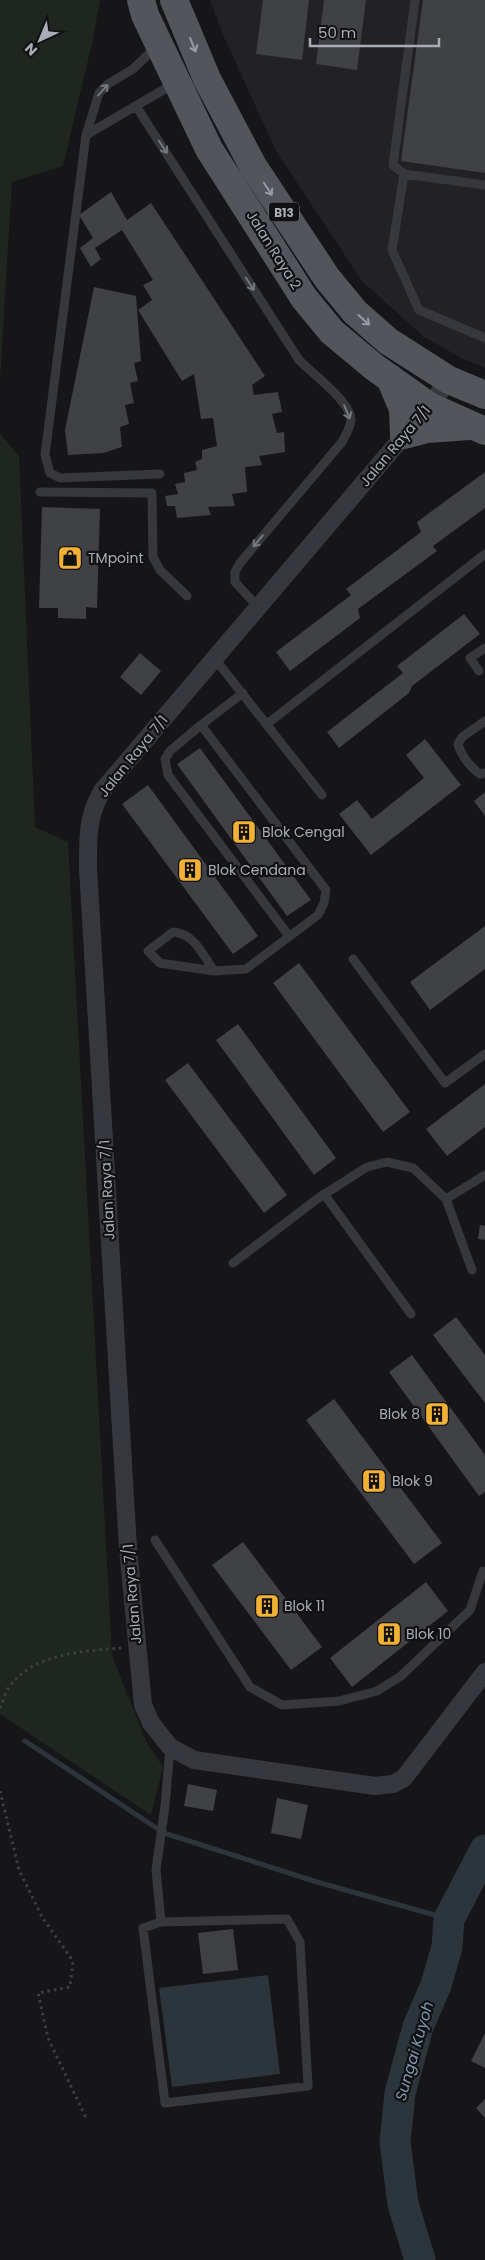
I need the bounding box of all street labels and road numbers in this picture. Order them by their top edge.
road number: B13 [269,202,299,222]
street label: Jalan Raya 2 [242,207,306,293]
street label: Jalan Raya 7/1 [355,401,435,491]
street label: Jalan Raya 7/1 [94,711,172,801]
street label: Jalan Raya 7/1 [94,1139,120,1241]
street label: Jalan Raya 7/1 [118,1543,146,1645]

